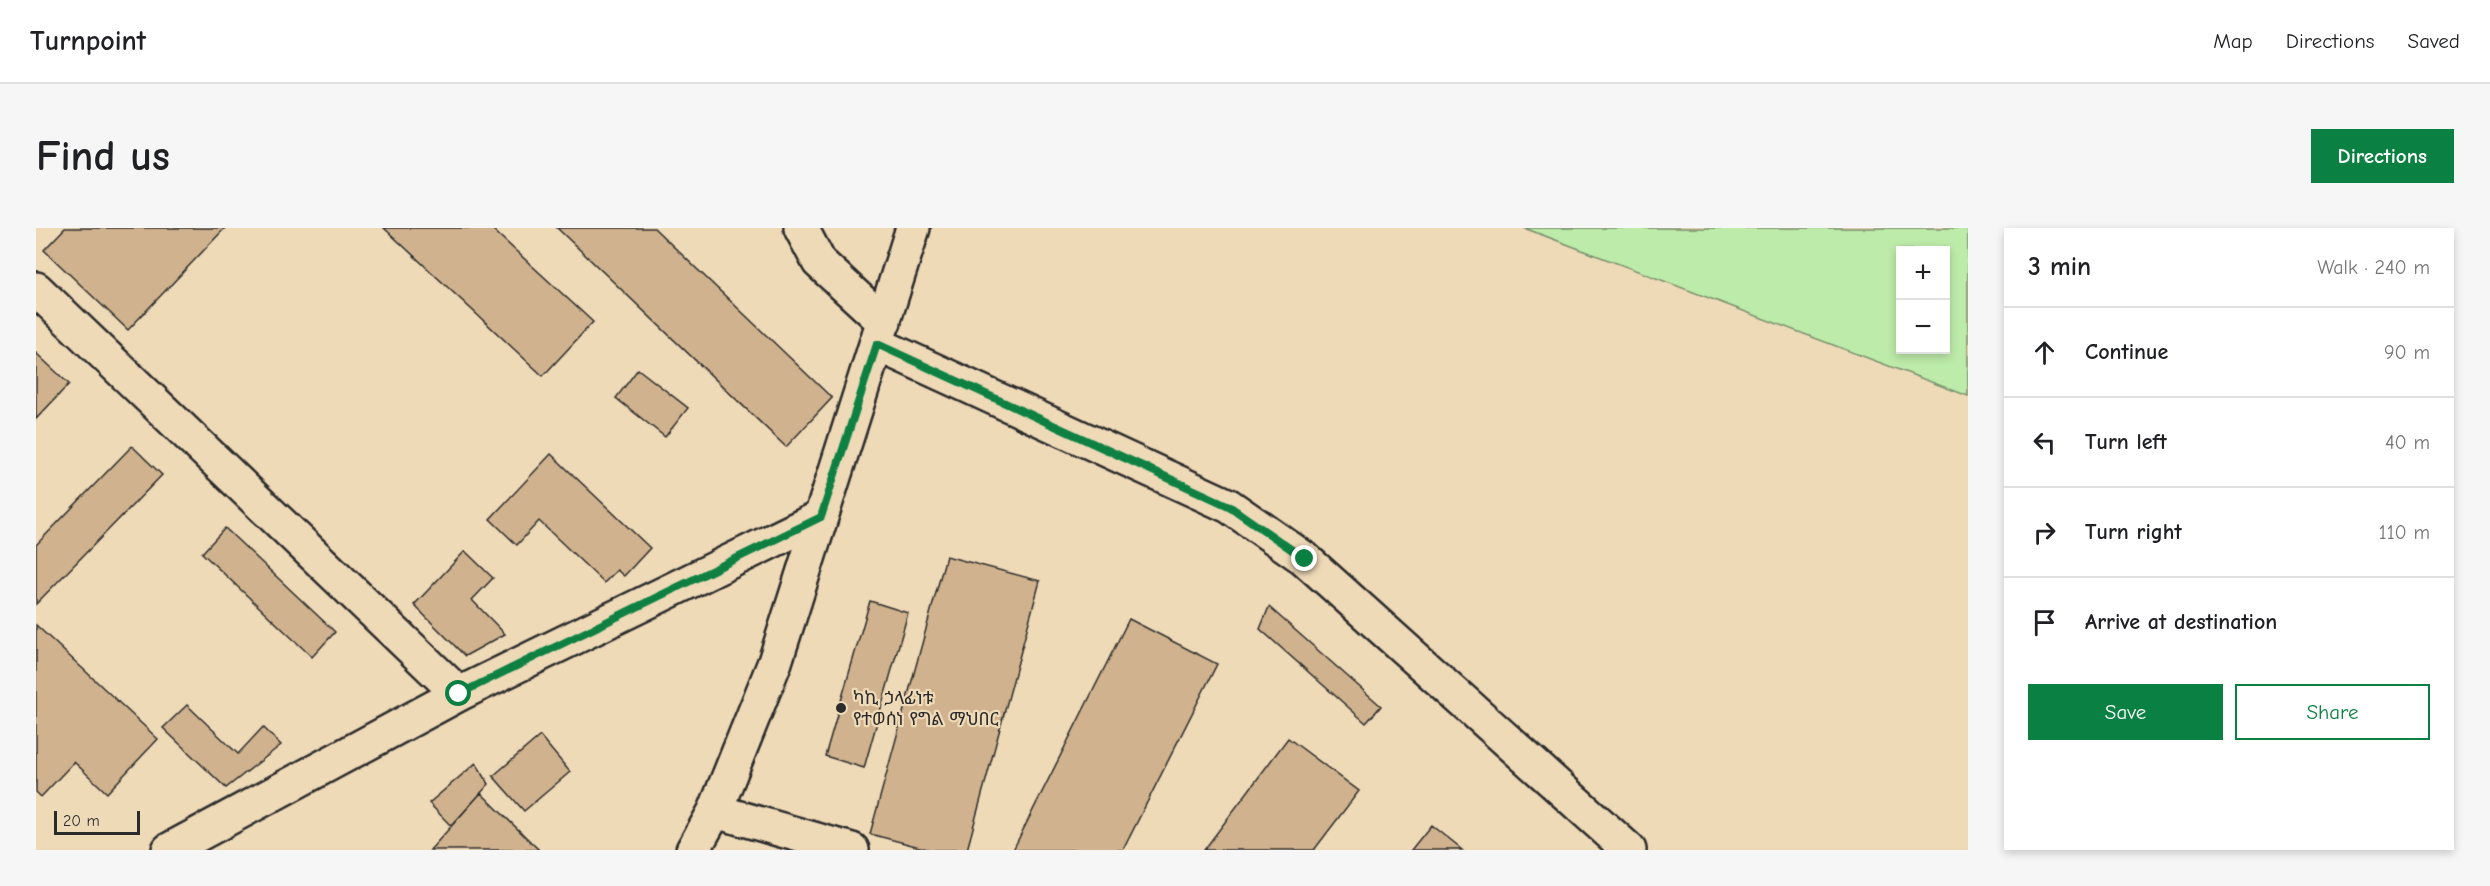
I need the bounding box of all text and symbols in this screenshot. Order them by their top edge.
text: Turnpoint [30,25,146,57]
text: Map [2213,29,2253,53]
text: Directions [2286,29,2375,53]
text: Saved [2408,29,2460,53]
button: Directions [2311,129,2454,183]
text: Find us [36,132,170,181]
map controls [1896,246,1950,354]
button: + [1896,246,1950,300]
text: 3 min [2028,252,2091,282]
text: Walk · 240 m [2317,256,2430,279]
button: − [1896,300,1950,354]
icon: ahead [2028,336,2061,369]
text: Continue [2085,339,2168,365]
text: 90 m [2384,341,2430,364]
icon: left [2028,426,2061,459]
text: Turn left [2085,429,2167,455]
text: 40 m [2385,431,2430,454]
icon: right [2028,516,2061,549]
text: Turn right [2085,519,2182,545]
text: 110 m [2379,521,2430,544]
route end [1291,545,1317,571]
icon: arrive [2028,606,2061,639]
text: Arrive at destination [2085,609,2277,635]
route start [445,680,471,706]
button: Save [2028,684,2223,740]
button: Share [2235,684,2430,740]
place label: ካኪ ኃላፊነቱ የተወሰነ የግል ማህበር [853,688,999,730]
marker: ካኪ ኃላፊነቱ የተወሰነ የግል ማህበር [834,701,848,715]
scale bar [54,808,140,836]
text: 20 m [63,812,100,830]

